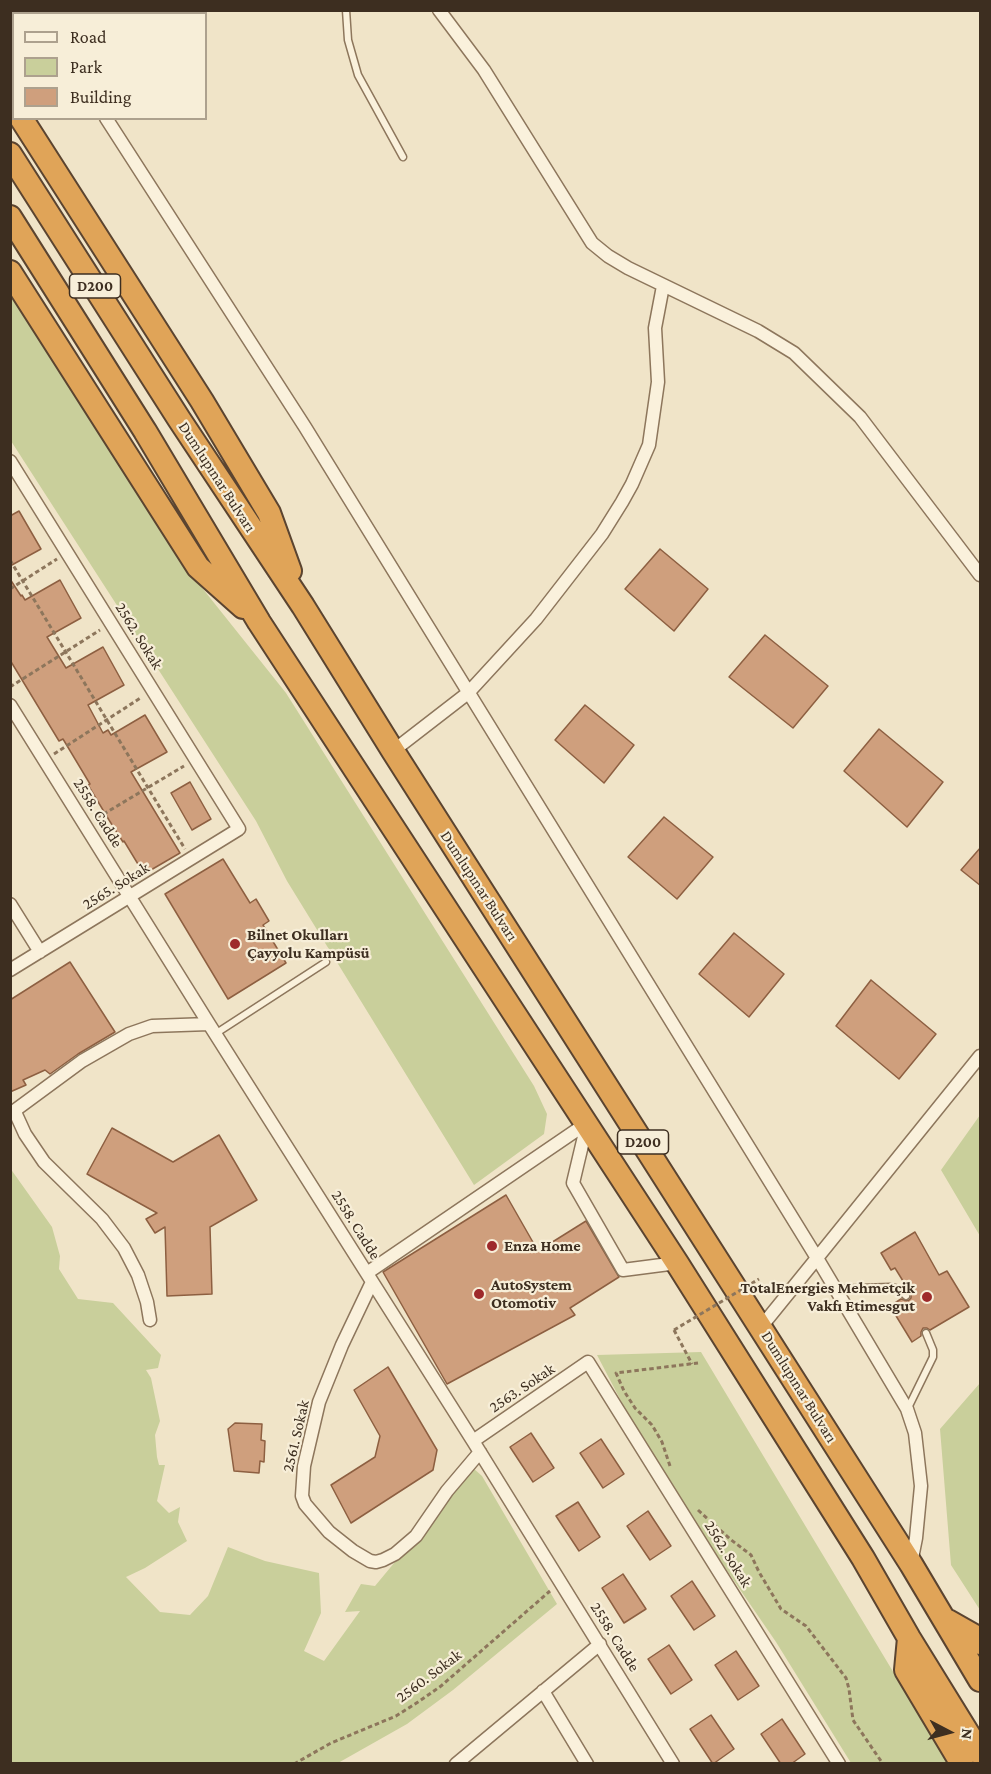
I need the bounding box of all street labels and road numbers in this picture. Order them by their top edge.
road number: D200 [70,274,121,298]
street label: Dumlupınar Bulvarı [174,418,260,536]
street label: 2562. Sokak [111,599,167,673]
street label: 2558. Cadde [69,775,127,851]
street label: Dumlupınar Bulvarı [436,827,522,945]
street label: 2565. Sokak [79,858,153,914]
road number: D200 [618,1130,668,1154]
street label: 2558. Cadde [327,1187,385,1263]
street label: Dumlupınar Bulvarı [757,1328,841,1446]
street label: 2563. Sokak [486,1359,558,1417]
street label: 2561. Sokak [278,1398,314,1474]
street label: 2562. Sokak [700,1517,756,1591]
street label: 2558. Cadde [586,1599,644,1675]
street label: 2560. Sokak [393,1645,465,1707]

